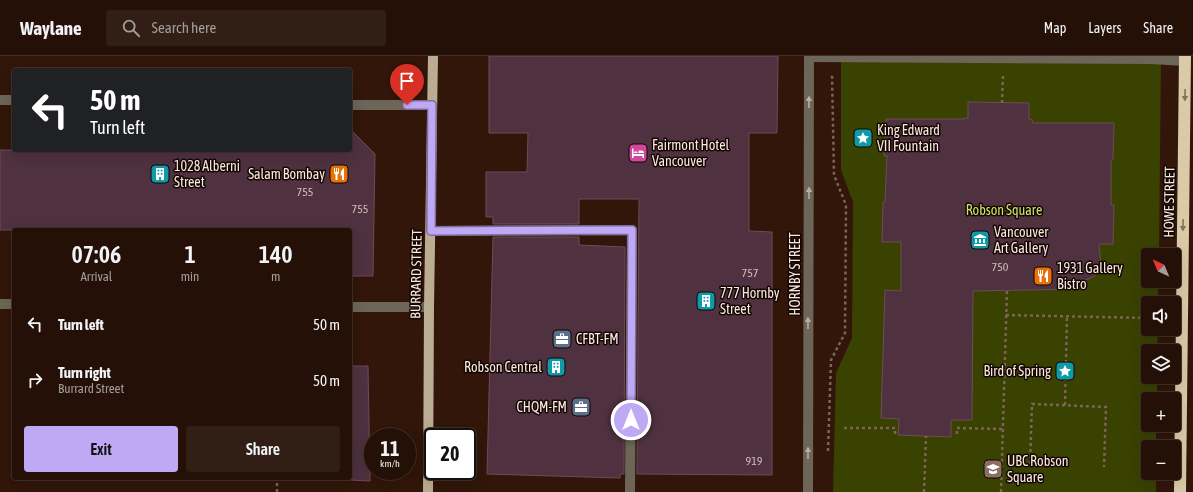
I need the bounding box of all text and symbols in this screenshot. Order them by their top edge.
search box [106,10,386,46]
text: Waylane [20,17,82,39]
icon: search [120,17,142,39]
text: Search here [152,19,216,36]
text: Map [1044,20,1066,36]
text: Layers [1088,20,1121,36]
text: Share [1143,20,1173,36]
pin [390,64,424,105]
icon: arrive [396,70,418,92]
icon: left [24,84,76,136]
text: 50 m [90,84,140,116]
one-way arrow [1182,89,1188,102]
one-way arrow [806,95,812,108]
text: Turn left [90,117,145,138]
place label: King Edward VII Fountain [877,122,940,154]
place icon: King Edward VII Fountain [852,127,874,149]
place label: Fairmont Hotel Vancouver [652,137,730,169]
hotel icon: Fairmont Hotel Vancouver [627,142,649,164]
place label: 1028 Alberni Street [174,158,240,190]
building icon: 1028 Alberni Street [149,163,171,185]
restaurant icon: Salam Bombay [328,163,350,185]
place label: Salam Bombay [248,166,325,182]
street label: HOWE STREET [1160,166,1178,238]
house number: 755 [297,185,313,199]
one-way arrow [806,186,812,199]
house number: 755 [352,202,368,216]
park label: Robson Square [966,202,1042,218]
one-way arrow [1180,219,1186,232]
place label: Vancouver Art Gallery [994,224,1049,256]
street label: BURRARD STREET [407,229,425,319]
museum icon: Vancouver Art Gallery [969,229,991,251]
street label: HORNBY STREET [787,232,803,316]
text: 07:06 [71,241,121,268]
text: 1 [184,241,196,268]
text: 140 [259,241,293,268]
north arrow [1141,248,1181,288]
map controls [1141,248,1181,480]
house number: 750 [992,260,1009,274]
place label: 1931 Gallery Bistro [1057,260,1123,292]
restaurant icon: 1931 Gallery Bistro [1032,265,1054,287]
house number: 757 [742,266,759,280]
text: Arrival [80,269,112,284]
text: min [181,269,199,284]
text: m [271,269,280,284]
place label: 777 Hornby Street [720,285,780,317]
building icon: 777 Hornby Street [695,290,717,312]
button: sound [1141,296,1181,336]
icon: left [24,313,46,335]
text: Turn left [58,316,104,333]
text: 50 m [313,316,340,333]
one-way arrow [805,316,811,329]
office icon: CFBT-FM [551,328,573,350]
place label: CFBT-FM [576,331,619,347]
button: layers [1141,344,1181,384]
building icon: Robson Central [545,356,567,378]
place label: Robson Central [464,359,542,375]
place icon: Bird of Spring [1054,360,1076,382]
place label: Bird of Spring [983,363,1051,379]
text: Turn right [58,364,111,381]
icon: right [24,369,46,391]
text: 50 m [313,372,340,389]
text: Burrard Street [58,381,124,396]
button: + [1141,392,1181,432]
office icon: CHQM-FM [570,396,592,418]
place label: CHQM-FM [516,399,567,415]
position arrow [610,399,652,441]
button: Exit [24,426,178,472]
button: Share [186,426,340,472]
speed limit sign: 20 [424,428,476,480]
text: 11 [381,437,399,460]
button: − [1141,440,1181,480]
one-way arrow [805,446,811,459]
place label: UBC Robson Square [1007,453,1069,485]
house number: 919 [746,454,763,468]
text: km/h [380,458,400,469]
school or university icon: UBC Robson Square [982,458,1004,480]

